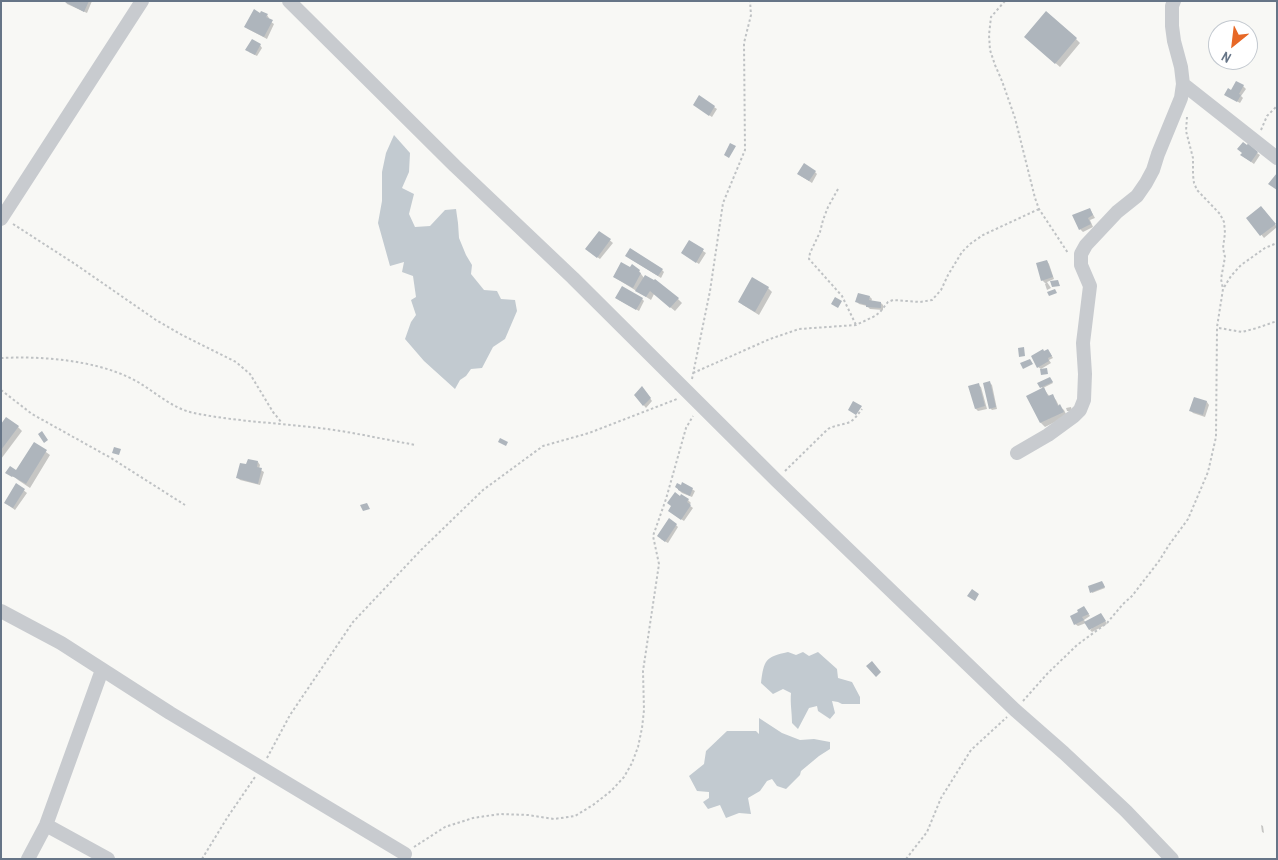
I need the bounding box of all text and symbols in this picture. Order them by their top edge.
north arrow [1208,20,1258,70]
text: N [1218,47,1234,67]

